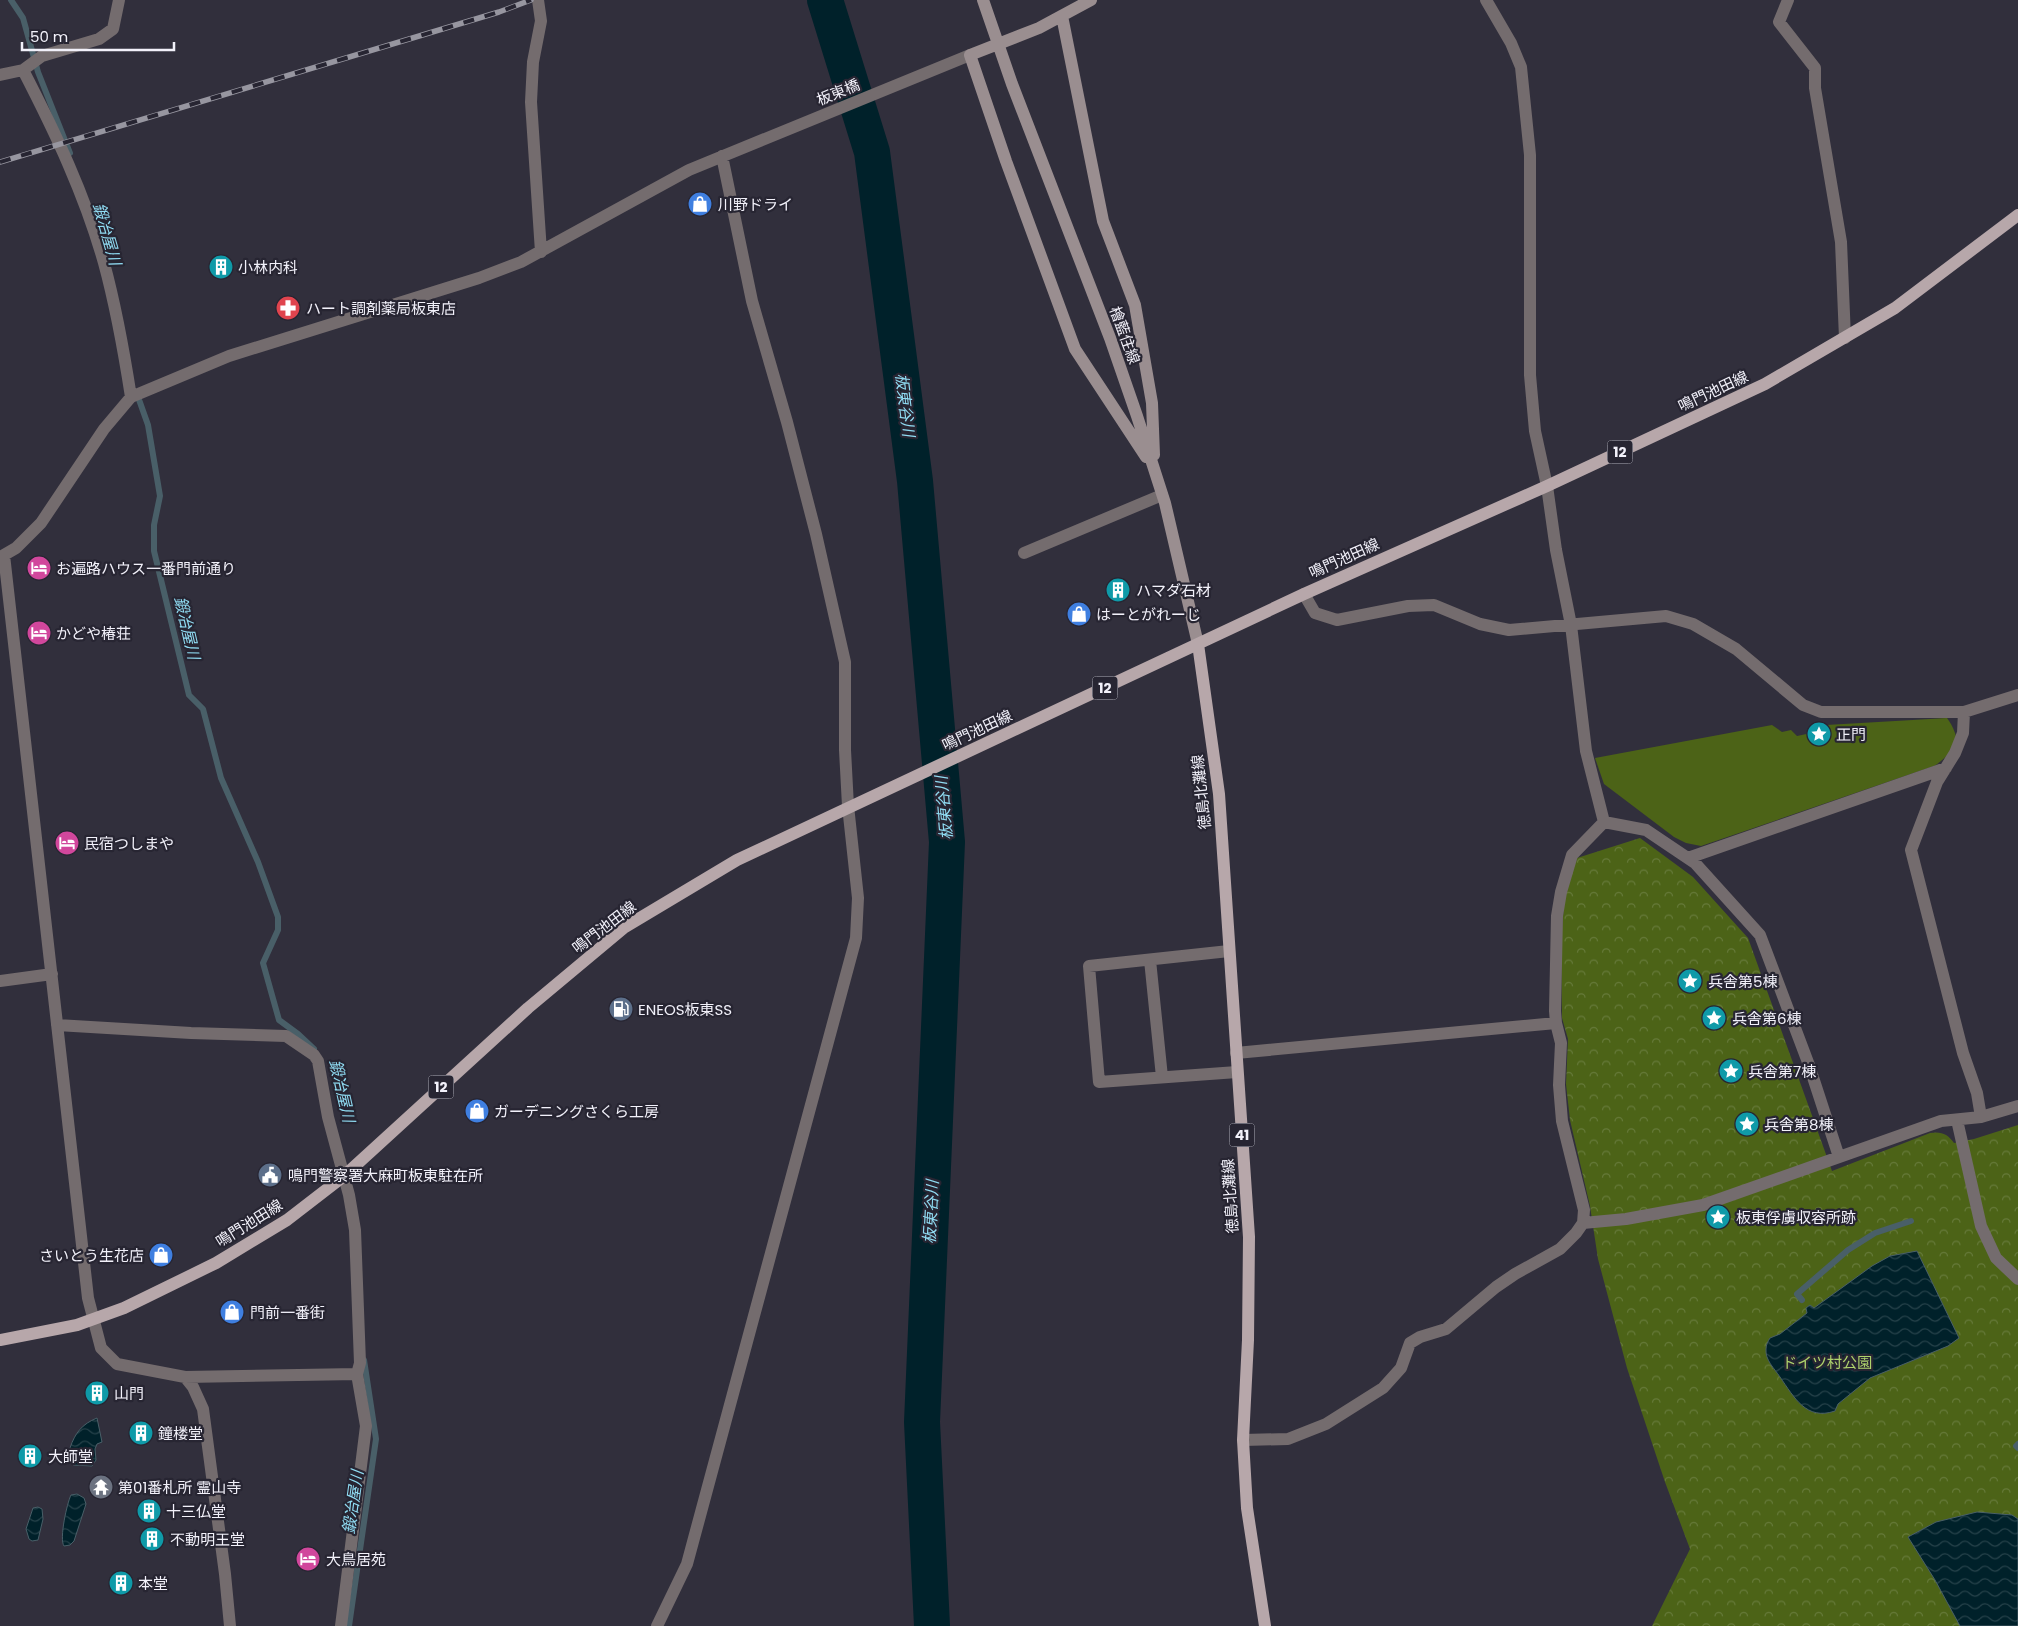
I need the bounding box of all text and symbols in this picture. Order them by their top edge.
scale bar [22,20,175,52]
text: 50 m [30,26,68,47]
street label: 板東橋 [813,74,863,110]
shop icon: 川野ドライ [687,191,713,217]
place label: 川野ドライ [718,194,793,215]
water label: 鍛冶屋川 [87,200,127,270]
building icon: 小林内科 [208,254,234,280]
place label: 小林内科 [238,257,298,278]
pharmacy icon: ハート調剤薬局板東店 [275,295,301,321]
place label: ハート調剤薬局板東店 [306,298,456,319]
street label: 檜藍住線 [1105,303,1145,367]
street label: 鳴門池田線 [1675,366,1751,416]
water label: 板東谷川 [890,372,921,440]
road number: 12 [1608,441,1632,464]
street label: 鳴門池田線 [1305,533,1383,583]
hotel icon: お遍路ハウス一番門前通り [26,555,52,581]
place label: お遍路ハウス一番門前通り [56,558,236,579]
building icon: ハマダ石材 [1105,577,1131,603]
place label: ハマダ石材 [1136,580,1211,601]
water label: 鍛冶屋川 [169,594,206,664]
shop icon: はーとがれーじ [1066,601,1092,627]
place label: はーとがれーじ [1096,604,1201,625]
hotel icon: かどや椿荘 [26,620,52,646]
place label: かどや椿荘 [56,623,131,644]
road number: 12 [1092,676,1118,700]
street label: 鳴門池田線 [939,705,1015,755]
place icon: 正門 [1806,721,1832,747]
place label: 正門 [1836,724,1866,745]
street label: 徳島北灘線 [1187,754,1215,830]
water label: 板東谷川 [930,773,958,841]
hotel icon: 民宿つしまや [54,830,80,856]
place label: 民宿つしまや [84,833,174,854]
street label: 鳴門池田線 [568,896,640,958]
place icon: 兵舎第5棟 [1677,968,1703,994]
place label: 兵舎第5棟 [1708,971,1777,992]
fuel station icon: ENEOS板東SS [608,996,634,1022]
place label: ENEOS板東SS [638,999,732,1020]
place icon: 兵舎第6棟 [1701,1005,1727,1031]
place label: 兵舎第6棟 [1732,1008,1802,1029]
water label: 鍛冶屋川 [324,1057,361,1127]
place icon: 兵舎第7棟 [1718,1058,1744,1084]
place label: 兵舎第7棟 [1748,1061,1816,1082]
road number: 12 [428,1076,454,1098]
shop icon: ガーデニングさくら工房 [464,1098,490,1124]
place label: ガーデニングさくら工房 [494,1101,659,1122]
place icon: 兵舎第8棟 [1734,1111,1760,1137]
place label: 兵舎第8棟 [1764,1114,1833,1135]
road number: 41 [1230,1124,1254,1146]
street label: 徳島北灘線 [1217,1158,1243,1234]
public building icon: 鳴門警察署大麻町板東駐在所 [257,1162,283,1188]
place label: 鳴門警察署大麻町板東駐在所 [288,1165,483,1186]
water label: 板東谷川 [918,1177,944,1245]
street label: 鳴門池田線 [212,1194,286,1252]
place icon: 板東俘虜収容所跡 [1705,1204,1731,1230]
place label: 板東俘虜収容所跡 [1736,1207,1856,1228]
shop icon: さいとう生花店 [148,1242,174,1268]
place label: さいとう生花店 [39,1245,144,1266]
shop icon: 門前一番街 [219,1299,245,1325]
place label: 門前一番街 [250,1302,325,1323]
park label: ドイツ村公園 [1782,1352,1872,1373]
building icon: 山門 [84,1380,110,1406]
place label: 山門 [114,1383,144,1404]
building icon: 鐘楼堂 [128,1420,154,1446]
place label: 鐘楼堂 [158,1423,203,1444]
building icon: 大師堂 [17,1443,43,1469]
place label: 大師堂 [48,1446,93,1467]
water label: 鍛冶屋川 [337,1467,369,1535]
temple icon: 第01番札所 霊山寺 [88,1474,114,1500]
place label: 第01番札所 霊山寺 [118,1477,241,1498]
building icon: 十三仏堂 [136,1498,162,1524]
place label: 十三仏堂 [166,1501,226,1522]
building icon: 不動明王堂 [139,1526,165,1552]
place label: 不動明王堂 [170,1529,245,1550]
hotel icon: 大鳥居苑 [295,1546,321,1572]
place label: 大鳥居苑 [326,1549,386,1570]
building icon: 本堂 [108,1570,134,1596]
place label: 本堂 [138,1573,168,1594]

